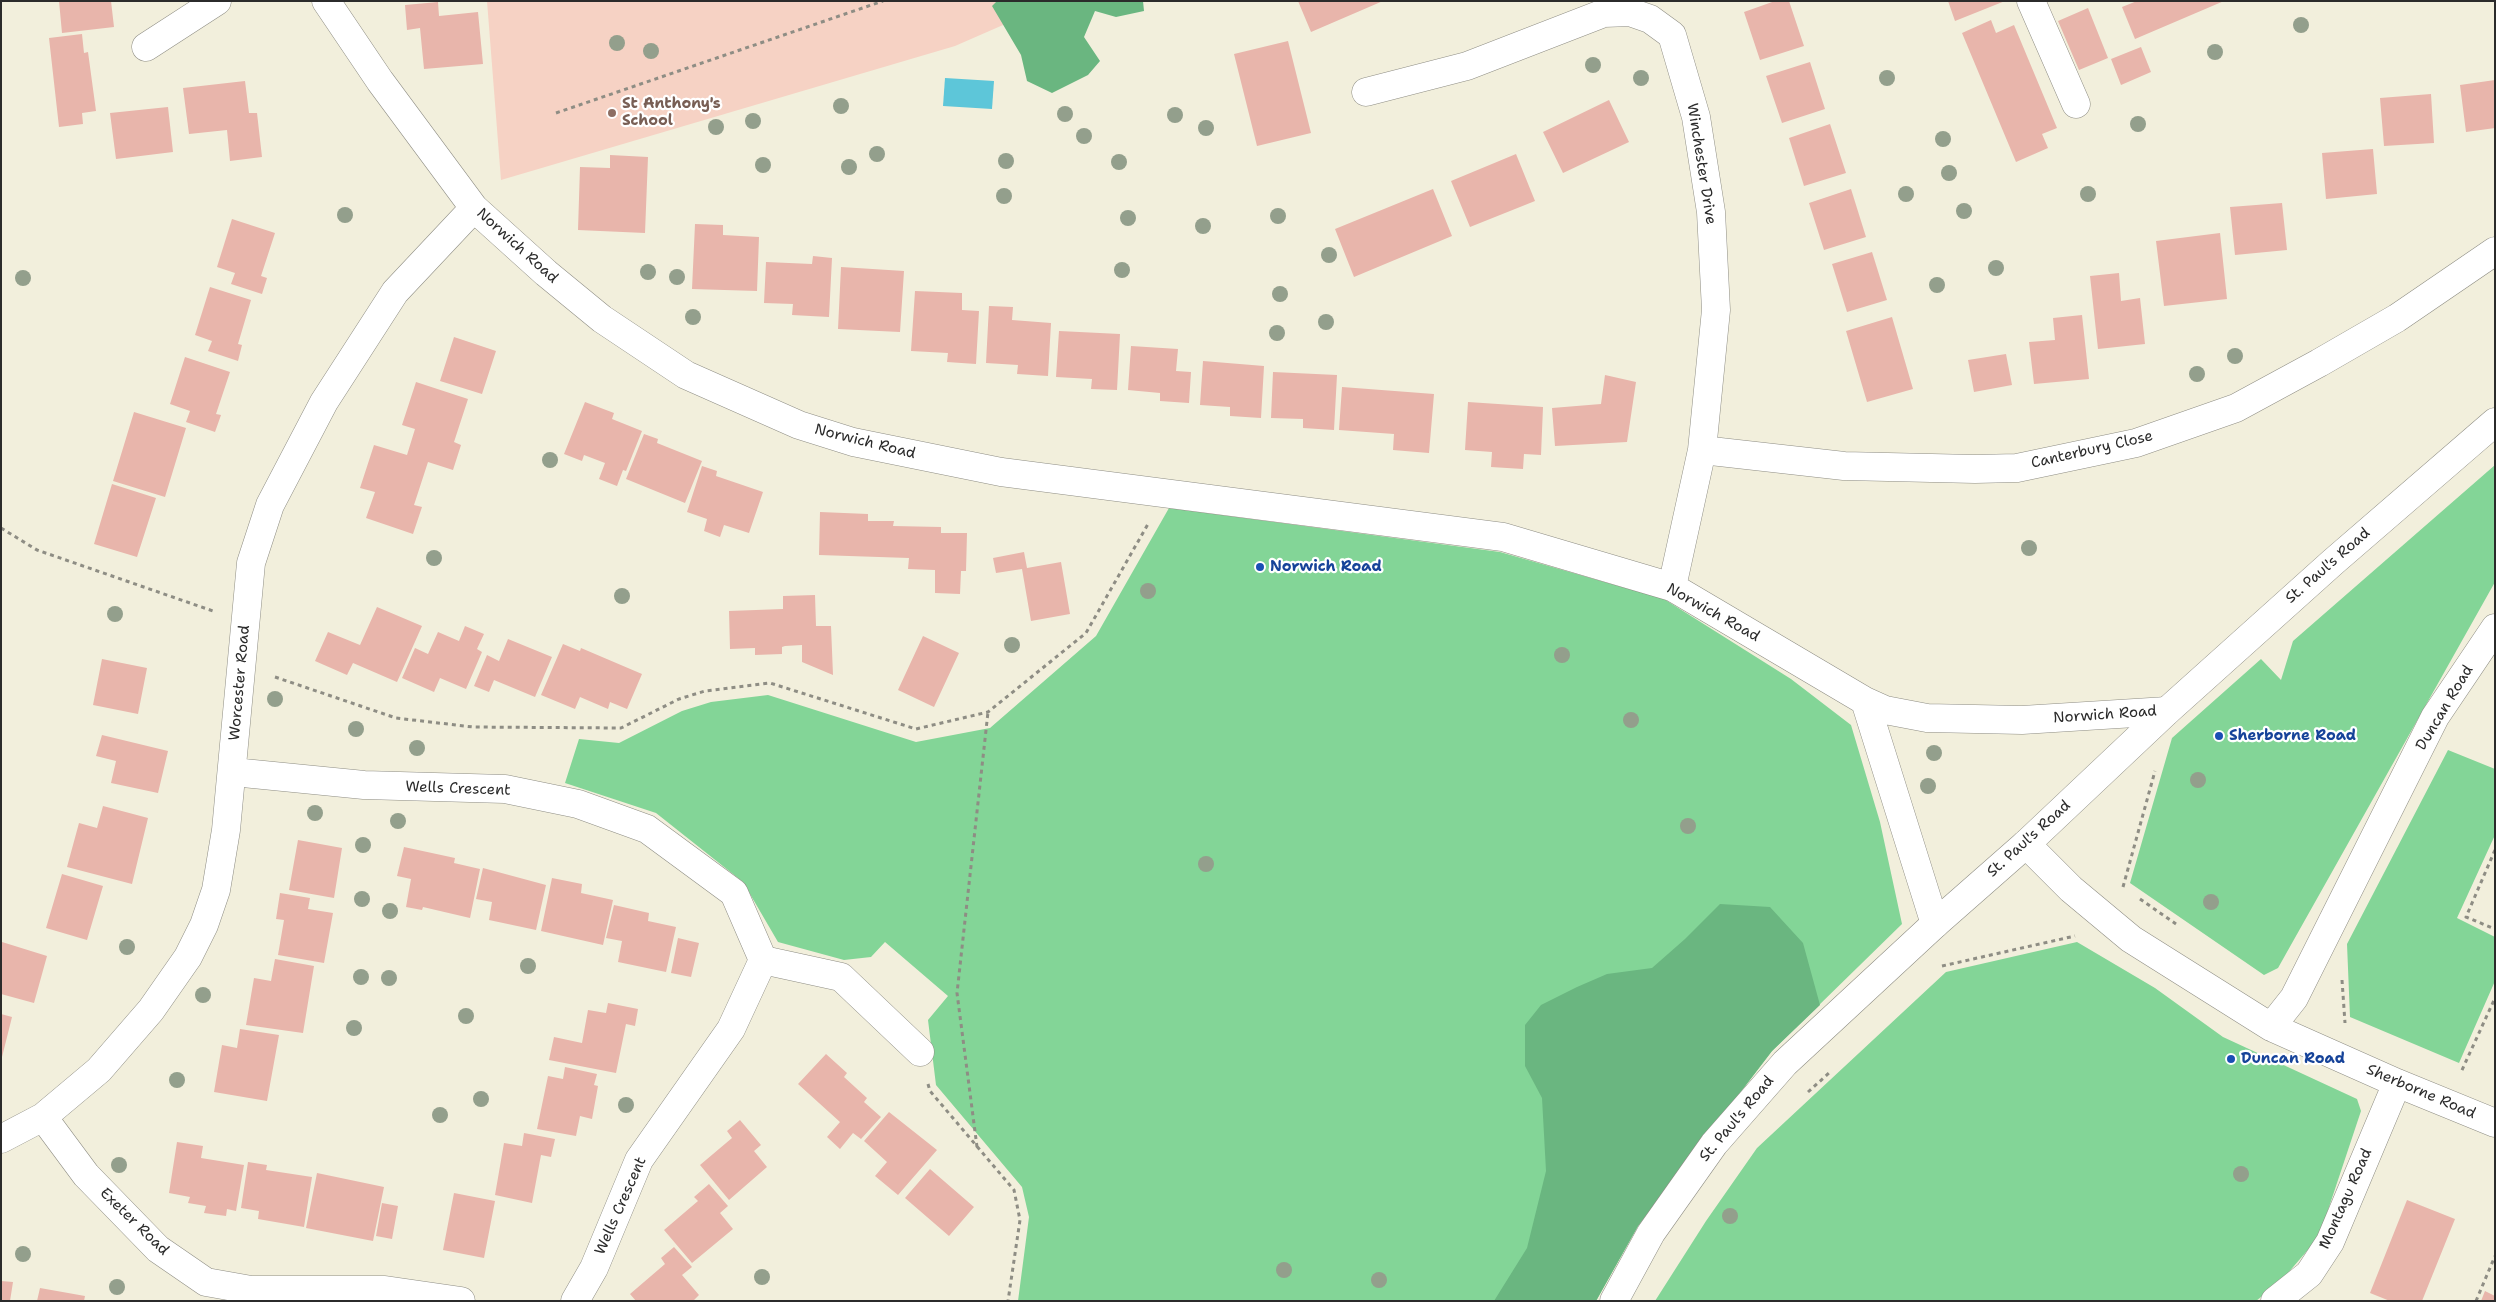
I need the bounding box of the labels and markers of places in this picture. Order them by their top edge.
place label: St Anthony's School [622,95,721,130]
marker: St Anthony's School [606,107,618,119]
place label: Norwich Road [1270,558,1382,576]
marker: Norwich Road [1254,561,1266,573]
place label: Sherborne Road [2229,727,2356,745]
marker: Sherborne Road [2213,730,2225,742]
place label: Duncan Road [2241,1050,2345,1068]
marker: Duncan Road [2225,1053,2237,1065]

